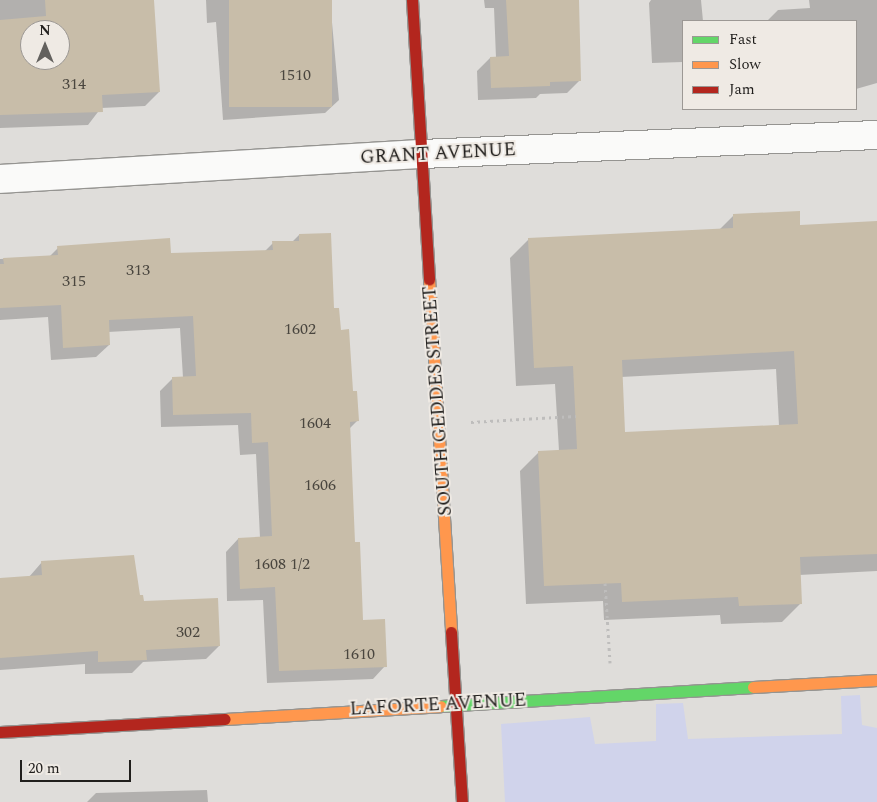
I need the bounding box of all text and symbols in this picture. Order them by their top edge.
north arrow [20,20,70,70]
text: N [39,20,51,41]
legend [682,20,857,110]
text: Fast [729,28,757,51]
text: Slow [729,53,761,76]
house number: 1510 [279,65,311,85]
house number: 314 [62,74,86,94]
text: Jam [729,78,755,101]
street label: GRANT AVENUE [360,139,516,169]
house number: 313 [126,260,150,280]
house number: 315 [62,271,86,291]
street label: SOUTH GEDDES STREET [419,285,457,517]
house number: 1602 [284,319,316,339]
house number: 1604 [299,413,331,433]
house number: 1606 [304,475,336,495]
house number: 1608 1/2 [254,554,310,574]
house number: 302 [176,622,200,642]
house number: 1610 [343,644,375,664]
street label: LAFORTE AVENUE [349,689,527,721]
scale bar [22,750,134,782]
text: 20 m [28,757,60,780]

